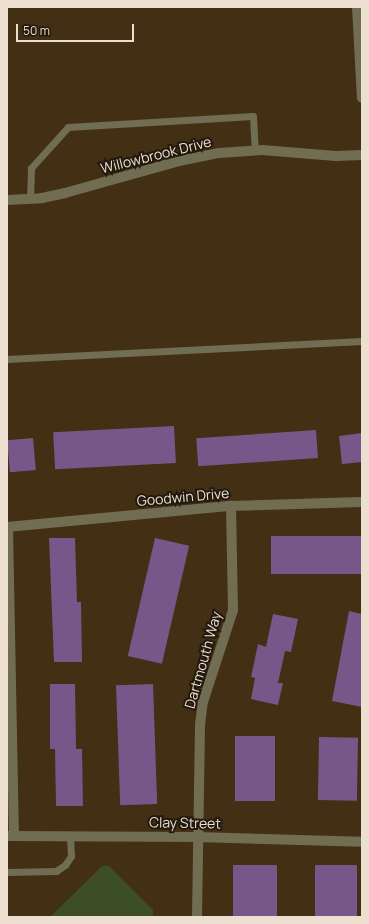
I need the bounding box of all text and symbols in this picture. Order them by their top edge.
scale bar [18,16,136,42]
text: 50 m [23,22,50,39]
street label: Willowbrook Drive [99,133,213,177]
street label: Goodwin Drive [136,485,230,509]
street label: Dartmouth Way [181,610,225,710]
street label: Clay Street [149,814,221,832]

